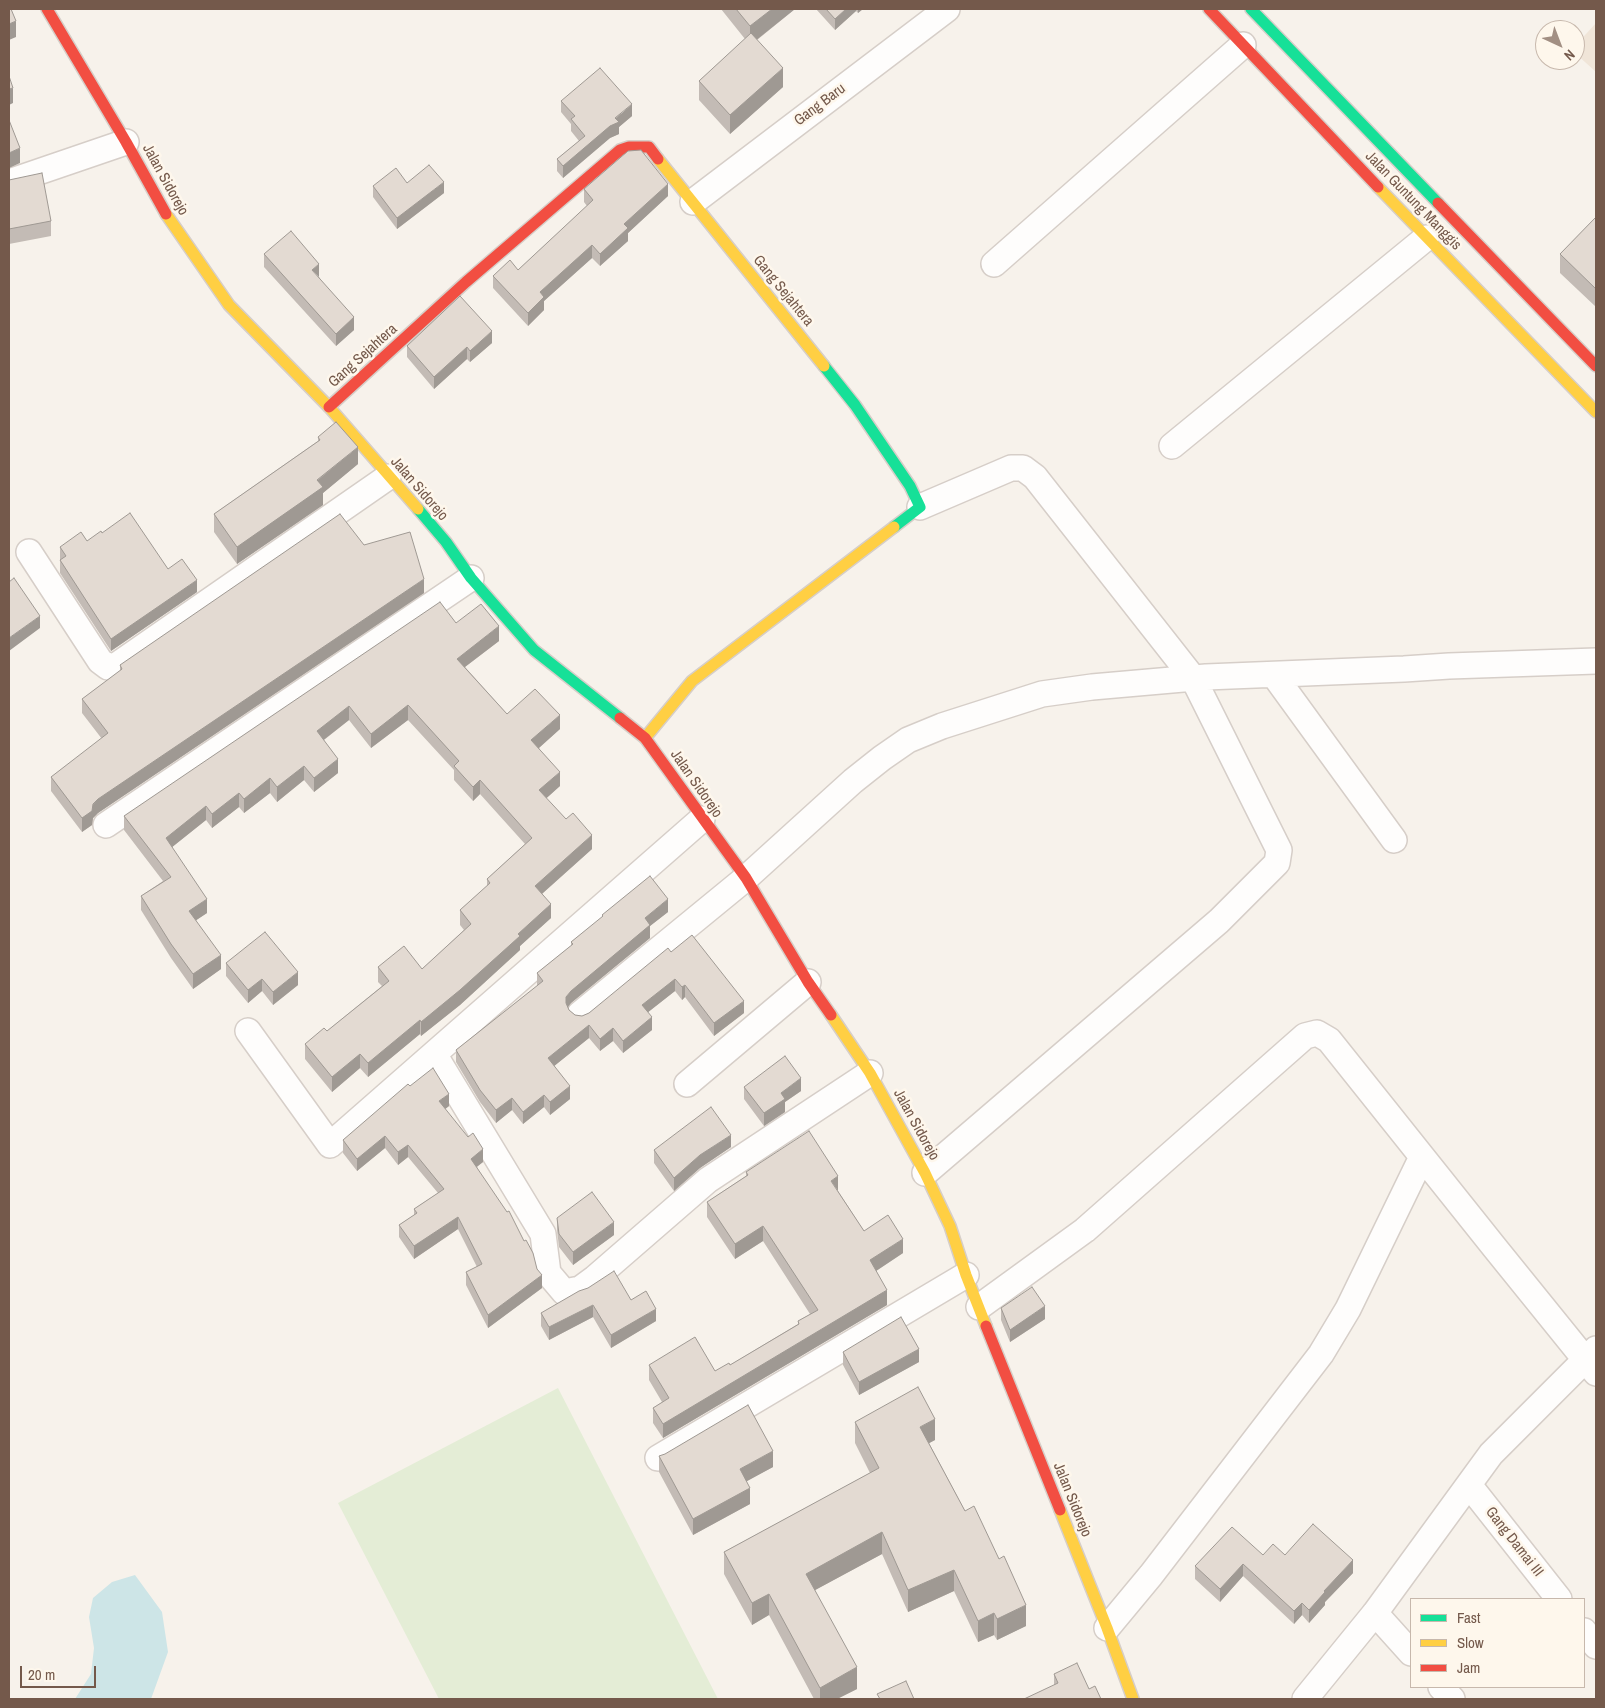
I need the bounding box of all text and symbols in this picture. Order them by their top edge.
north arrow [1535,20,1585,70]
text: N [1560,46,1579,65]
street label: Gang Baru [791,80,849,130]
street label: Jalan Sidorejo [138,141,192,219]
street label: Jalan Guntung Manggis [1361,148,1465,254]
street label: Gang Sejahtera [749,252,817,330]
street label: Gang Sejahtera [325,320,401,392]
street label: Jalan Sidorejo [386,453,452,525]
street label: Jalan Sidorejo [666,747,726,821]
street label: Jalan Sidorejo [889,1086,943,1164]
street label: Jalan Sidorejo [1049,1460,1095,1540]
street label: Gang Damai III [1481,1504,1547,1580]
legend [1410,1598,1585,1688]
text: Fast [1457,1607,1480,1628]
text: Slow [1457,1632,1484,1653]
scale bar [22,1656,99,1688]
text: Jam [1457,1657,1480,1678]
text: 20 m [28,1664,55,1685]

